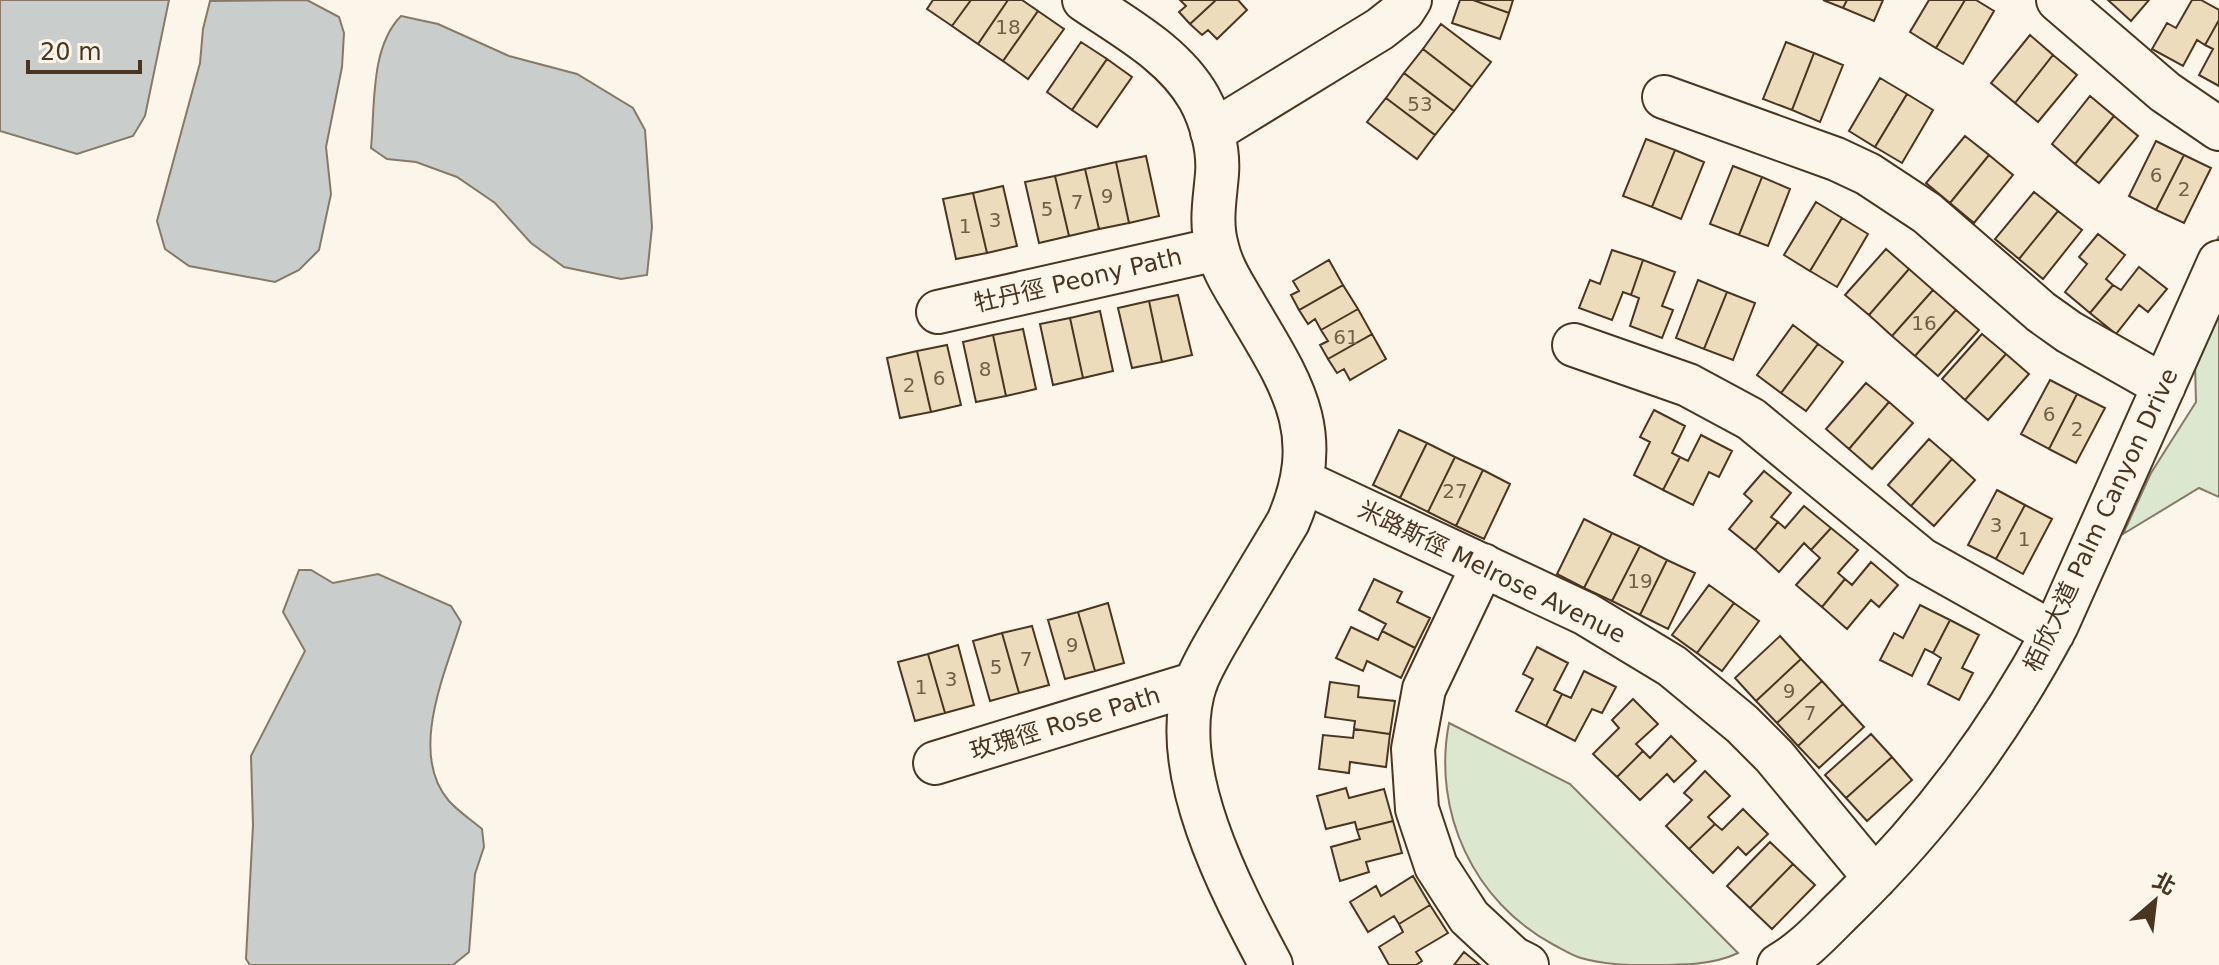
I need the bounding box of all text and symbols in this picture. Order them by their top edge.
house number: 18 [995,15,1021,39]
scale bar [28,24,140,74]
text: 20 m [40,38,102,66]
house number: 53 [1407,92,1433,116]
house number: 6 [2150,163,2162,187]
house number: 2 [2178,177,2190,201]
house number: 9 [1101,184,1113,208]
house number: 7 [1071,190,1083,214]
house number: 5 [1041,197,1053,221]
house number: 3 [989,208,1001,232]
house number: 1 [959,214,971,238]
street label: 牡丹徑 Peony Path [971,242,1185,318]
house number: 16 [1911,311,1937,335]
house number: 61 [1333,325,1359,349]
house number: 8 [979,357,991,381]
street label: 栢欣大道 Palm Canyon Drive [2018,364,2184,676]
house number: 6 [933,366,945,390]
house number: 2 [903,373,915,397]
house number: 6 [2043,402,2055,426]
house number: 2 [2071,417,2083,441]
house number: 27 [1442,479,1468,503]
street label: 米路斯徑 Melrose Avenue [1354,495,1630,649]
house number: 3 [1990,513,2002,537]
house number: 1 [2018,527,2030,551]
house number: 19 [1627,569,1653,593]
house number: 9 [1066,633,1078,657]
house number: 7 [1020,647,1032,671]
house number: 5 [990,655,1002,679]
house number: 3 [945,667,957,691]
house number: 1 [915,675,927,699]
house number: 9 [1783,679,1795,703]
street label: 玫瑰徑 Rose Path [966,681,1164,765]
house number: 7 [1804,701,1816,725]
north arrow [2115,861,2195,941]
text: 北 [2149,868,2180,900]

